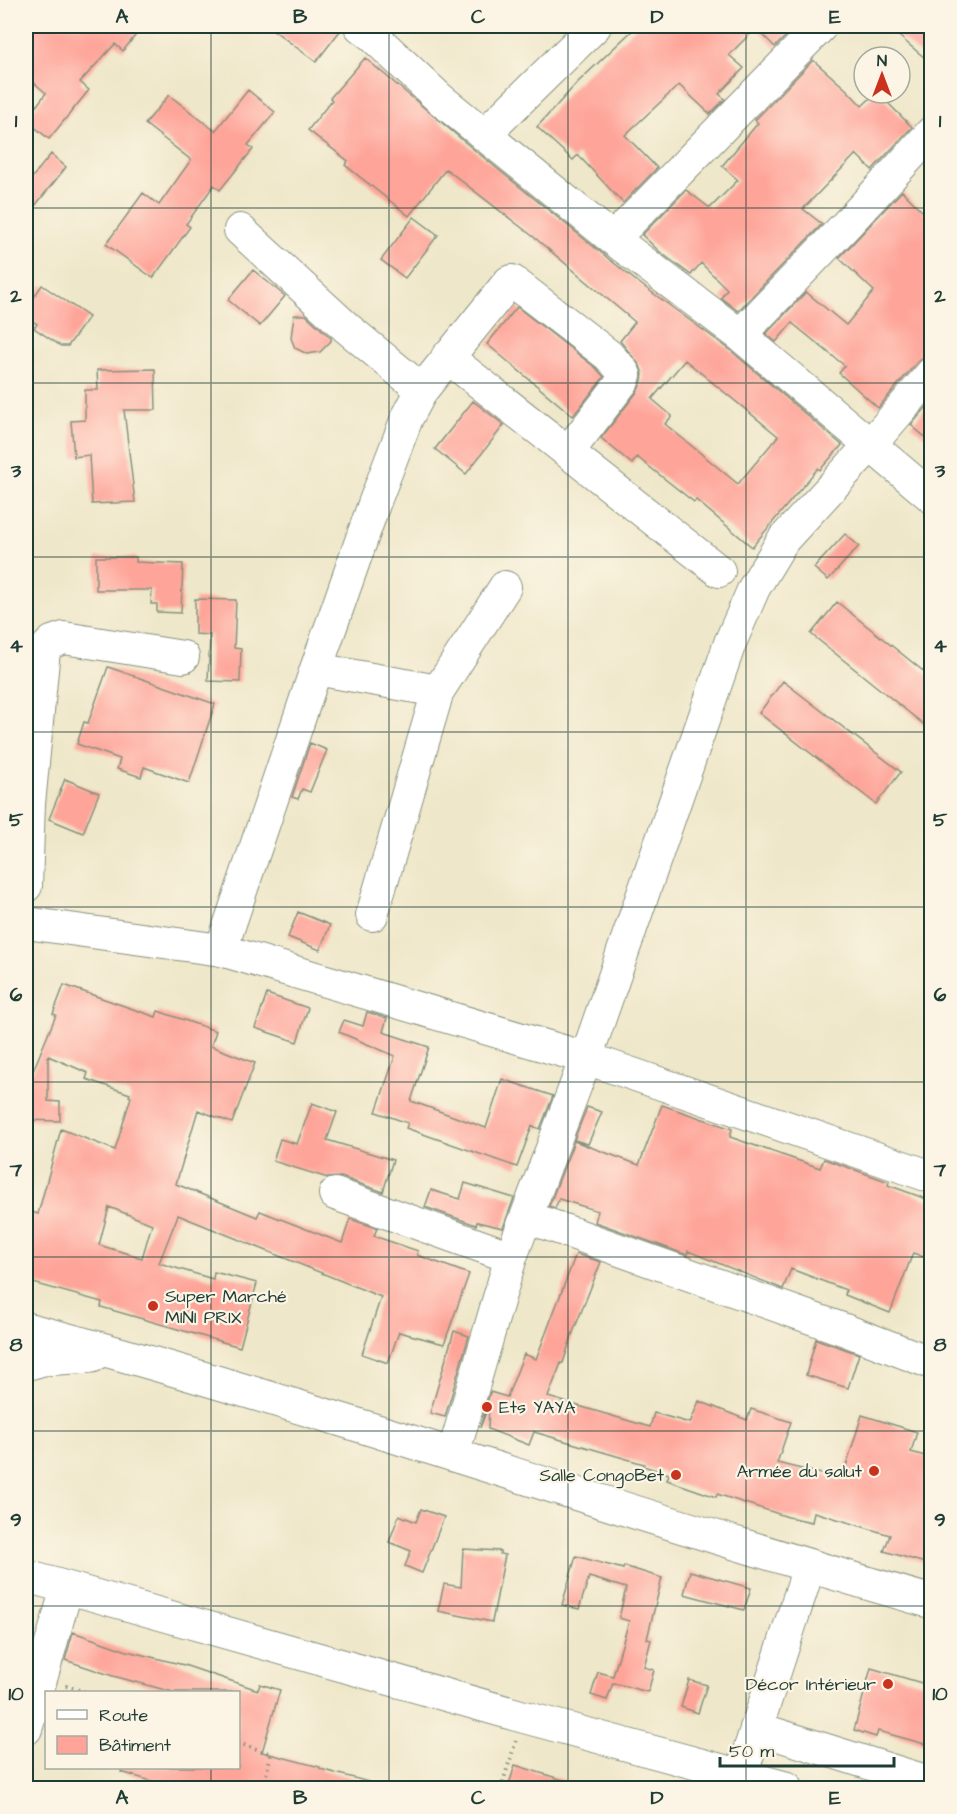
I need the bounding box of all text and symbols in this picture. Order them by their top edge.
text: A [116,3,129,31]
text: B [293,3,308,31]
text: C [471,3,486,31]
text: D [651,3,664,31]
text: E [829,3,841,31]
north arrow [852,45,912,105]
text: N [877,50,887,72]
text: 1 [15,107,18,135]
text: 1 [939,107,942,135]
text: 2 [9,282,22,310]
text: 2 [933,282,946,310]
text: 3 [10,457,22,485]
text: 3 [934,457,946,485]
text: 4 [9,632,23,660]
text: 4 [933,632,947,660]
text: 5 [9,806,24,834]
text: 5 [933,806,948,834]
text: 6 [10,981,23,1009]
text: 6 [934,981,947,1009]
text: 7 [9,1156,23,1184]
text: 7 [933,1156,947,1184]
place label: Super Marché MINI PRIX [165,1284,287,1330]
marker: Super Marché MINI PRIX [146,1299,160,1313]
text: 8 [10,1331,23,1359]
text: 8 [934,1331,947,1359]
place label: Ets YAYA [499,1395,576,1420]
marker: Ets YAYA [480,1400,494,1414]
place label: Armée du salut [737,1459,863,1484]
place label: Salle CongoBet [540,1463,665,1489]
marker: Armée du salut [867,1464,881,1478]
marker: Salle CongoBet [669,1468,683,1482]
text: 9 [10,1506,22,1534]
text: 9 [934,1506,946,1534]
place label: Décor Intérieur [746,1672,876,1697]
marker: Décor Intérieur [881,1677,895,1691]
text: 10 [8,1680,24,1708]
text: 10 [932,1680,948,1708]
legend [45,1691,240,1769]
text: Route [99,1703,148,1728]
scale bar [720,1730,894,1768]
text: Bâtiment [99,1733,172,1758]
text: 50 m [729,1739,774,1764]
text: A [116,1784,129,1812]
text: B [293,1784,308,1812]
text: C [471,1784,486,1812]
text: D [651,1784,664,1812]
text: E [829,1784,841,1812]

